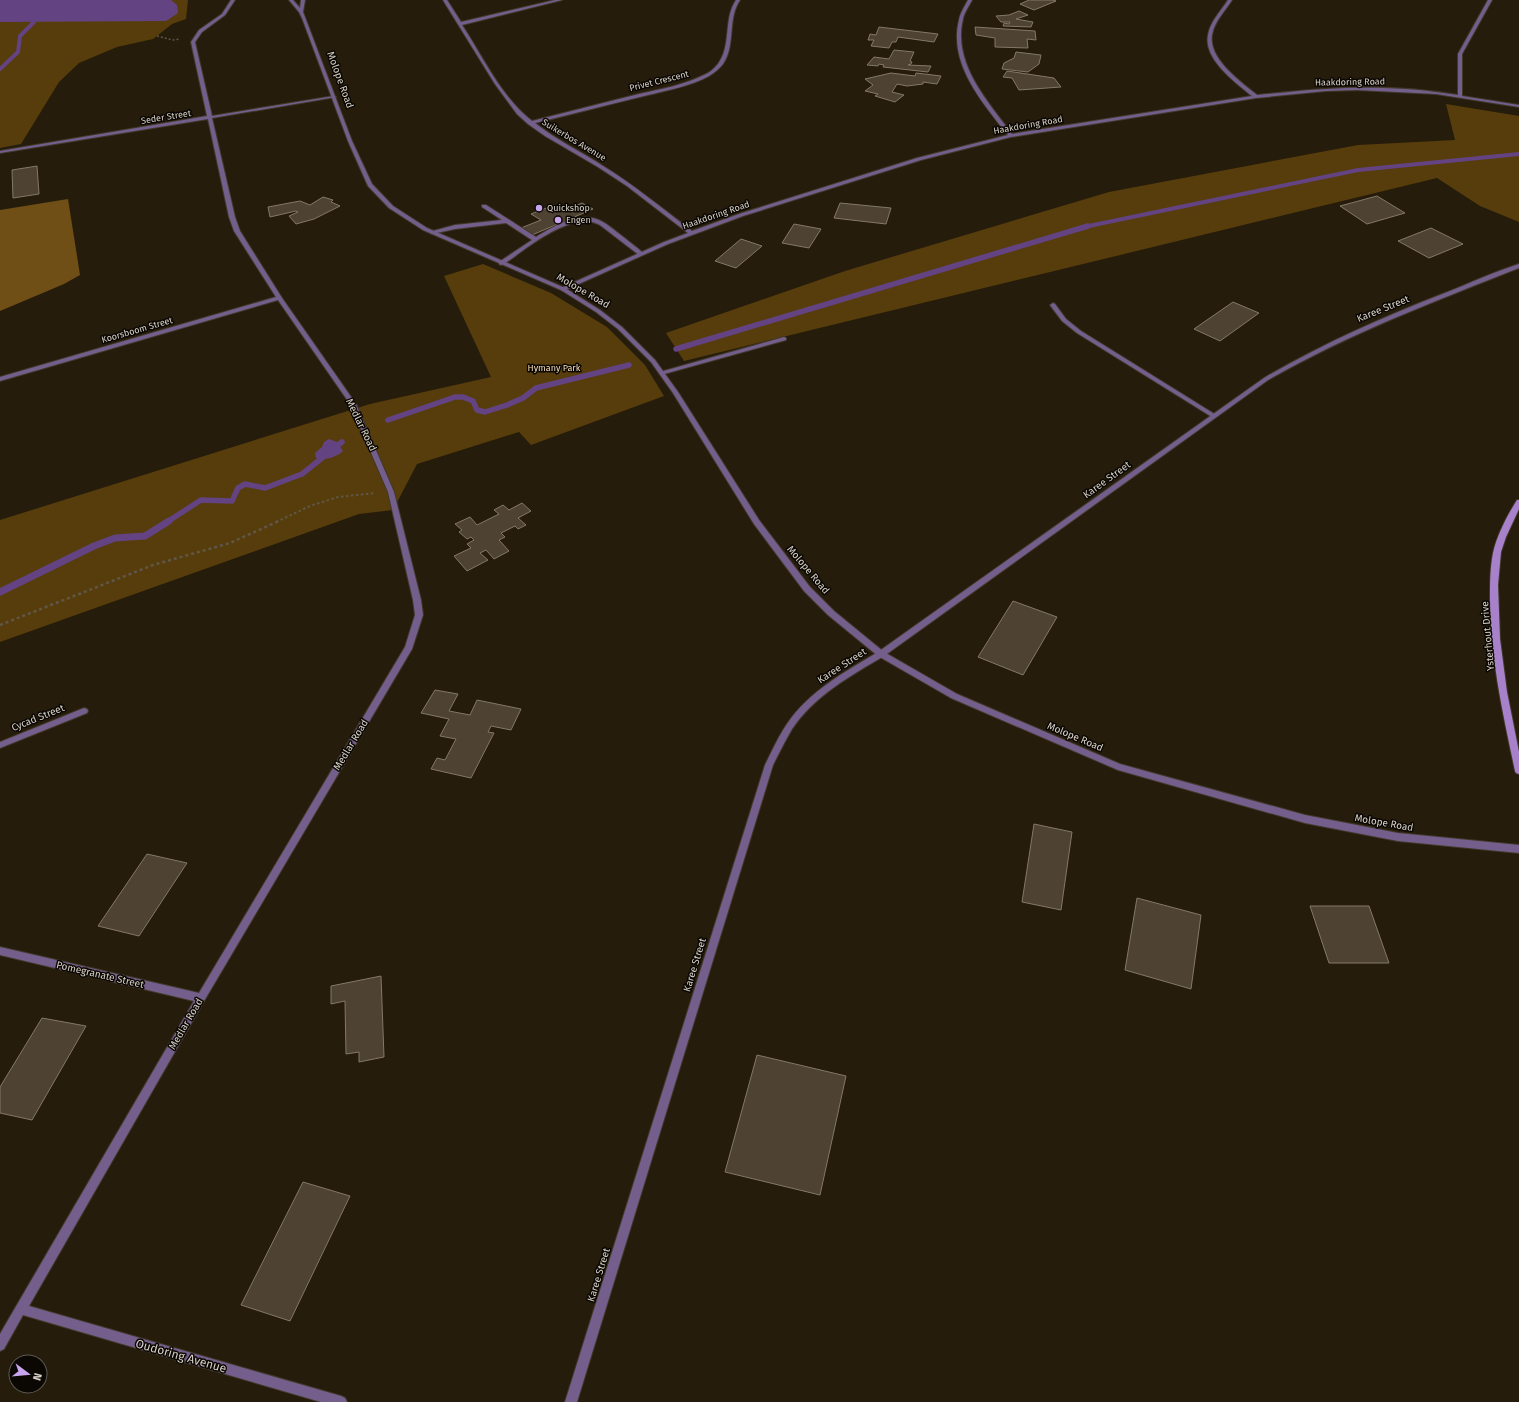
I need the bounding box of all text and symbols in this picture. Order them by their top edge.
street label: Molope Road [324,50,356,110]
street label: Privet Crescent [628,69,690,93]
street label: Haakdoring Road [1315,76,1385,88]
street label: Seder Street [140,108,192,126]
street label: Haakdoring Road [993,114,1063,136]
street label: Suikerbos Avenue [540,117,608,163]
street label: Haakdoring Road [681,199,751,231]
marker: Quickshop [534,203,544,213]
place label: Quickshop [547,203,590,213]
marker: Engen [553,215,563,225]
place label: Engen [566,215,591,225]
street label: Molope Road [554,271,612,311]
street label: Karee Street [1355,293,1411,325]
street label: Koorsboom Street [100,315,174,345]
park label: Hymany Park [528,363,581,373]
street label: Medlar Road [343,397,379,453]
street label: Karee Street [1081,459,1133,501]
street label: Molope Road [784,543,832,597]
street label: Ysterhout Drive [1479,601,1497,671]
street label: Karee Street [815,646,869,686]
street label: Cycad Street [10,702,66,734]
street label: Medlar Road [331,717,371,773]
street label: Molope Road [1045,720,1105,754]
street label: Molope Road [1354,812,1414,834]
street label: Karee Street [681,936,709,993]
street label: Pomegranate Street [55,959,145,991]
street label: Medlar Road [167,996,205,1052]
street label: Karee Street [585,1246,613,1303]
street label: Oudoring Avenue [134,1336,228,1376]
north arrow [8,1354,48,1394]
text: N [30,1371,44,1382]

